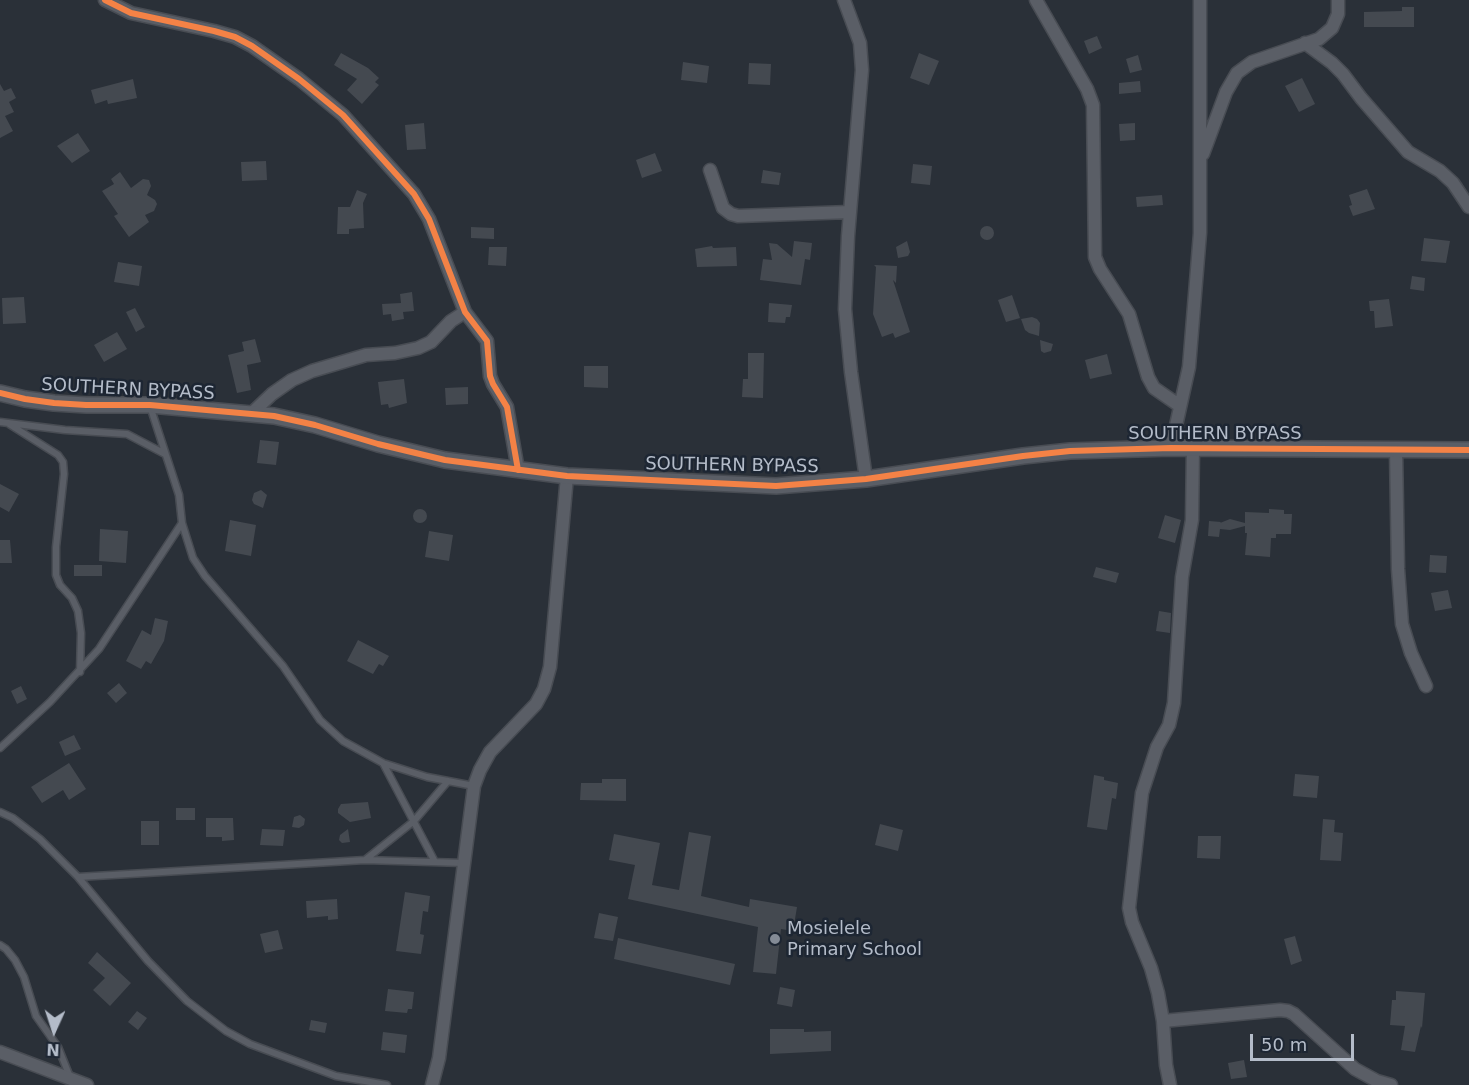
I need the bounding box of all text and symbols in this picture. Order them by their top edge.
street label: SOUTHERN BYPASS [41,375,215,405]
street label: SOUTHERN BYPASS [1128,423,1302,445]
street label: SOUTHERN BYPASS [645,454,819,478]
place label: Mosielele Primary School [787,918,922,960]
marker: Mosielele Primary School [768,932,782,946]
north arrow [24,1001,84,1061]
scale bar [1253,1022,1356,1060]
text: 50 m [1261,1034,1307,1055]
text: N [46,1040,60,1059]

